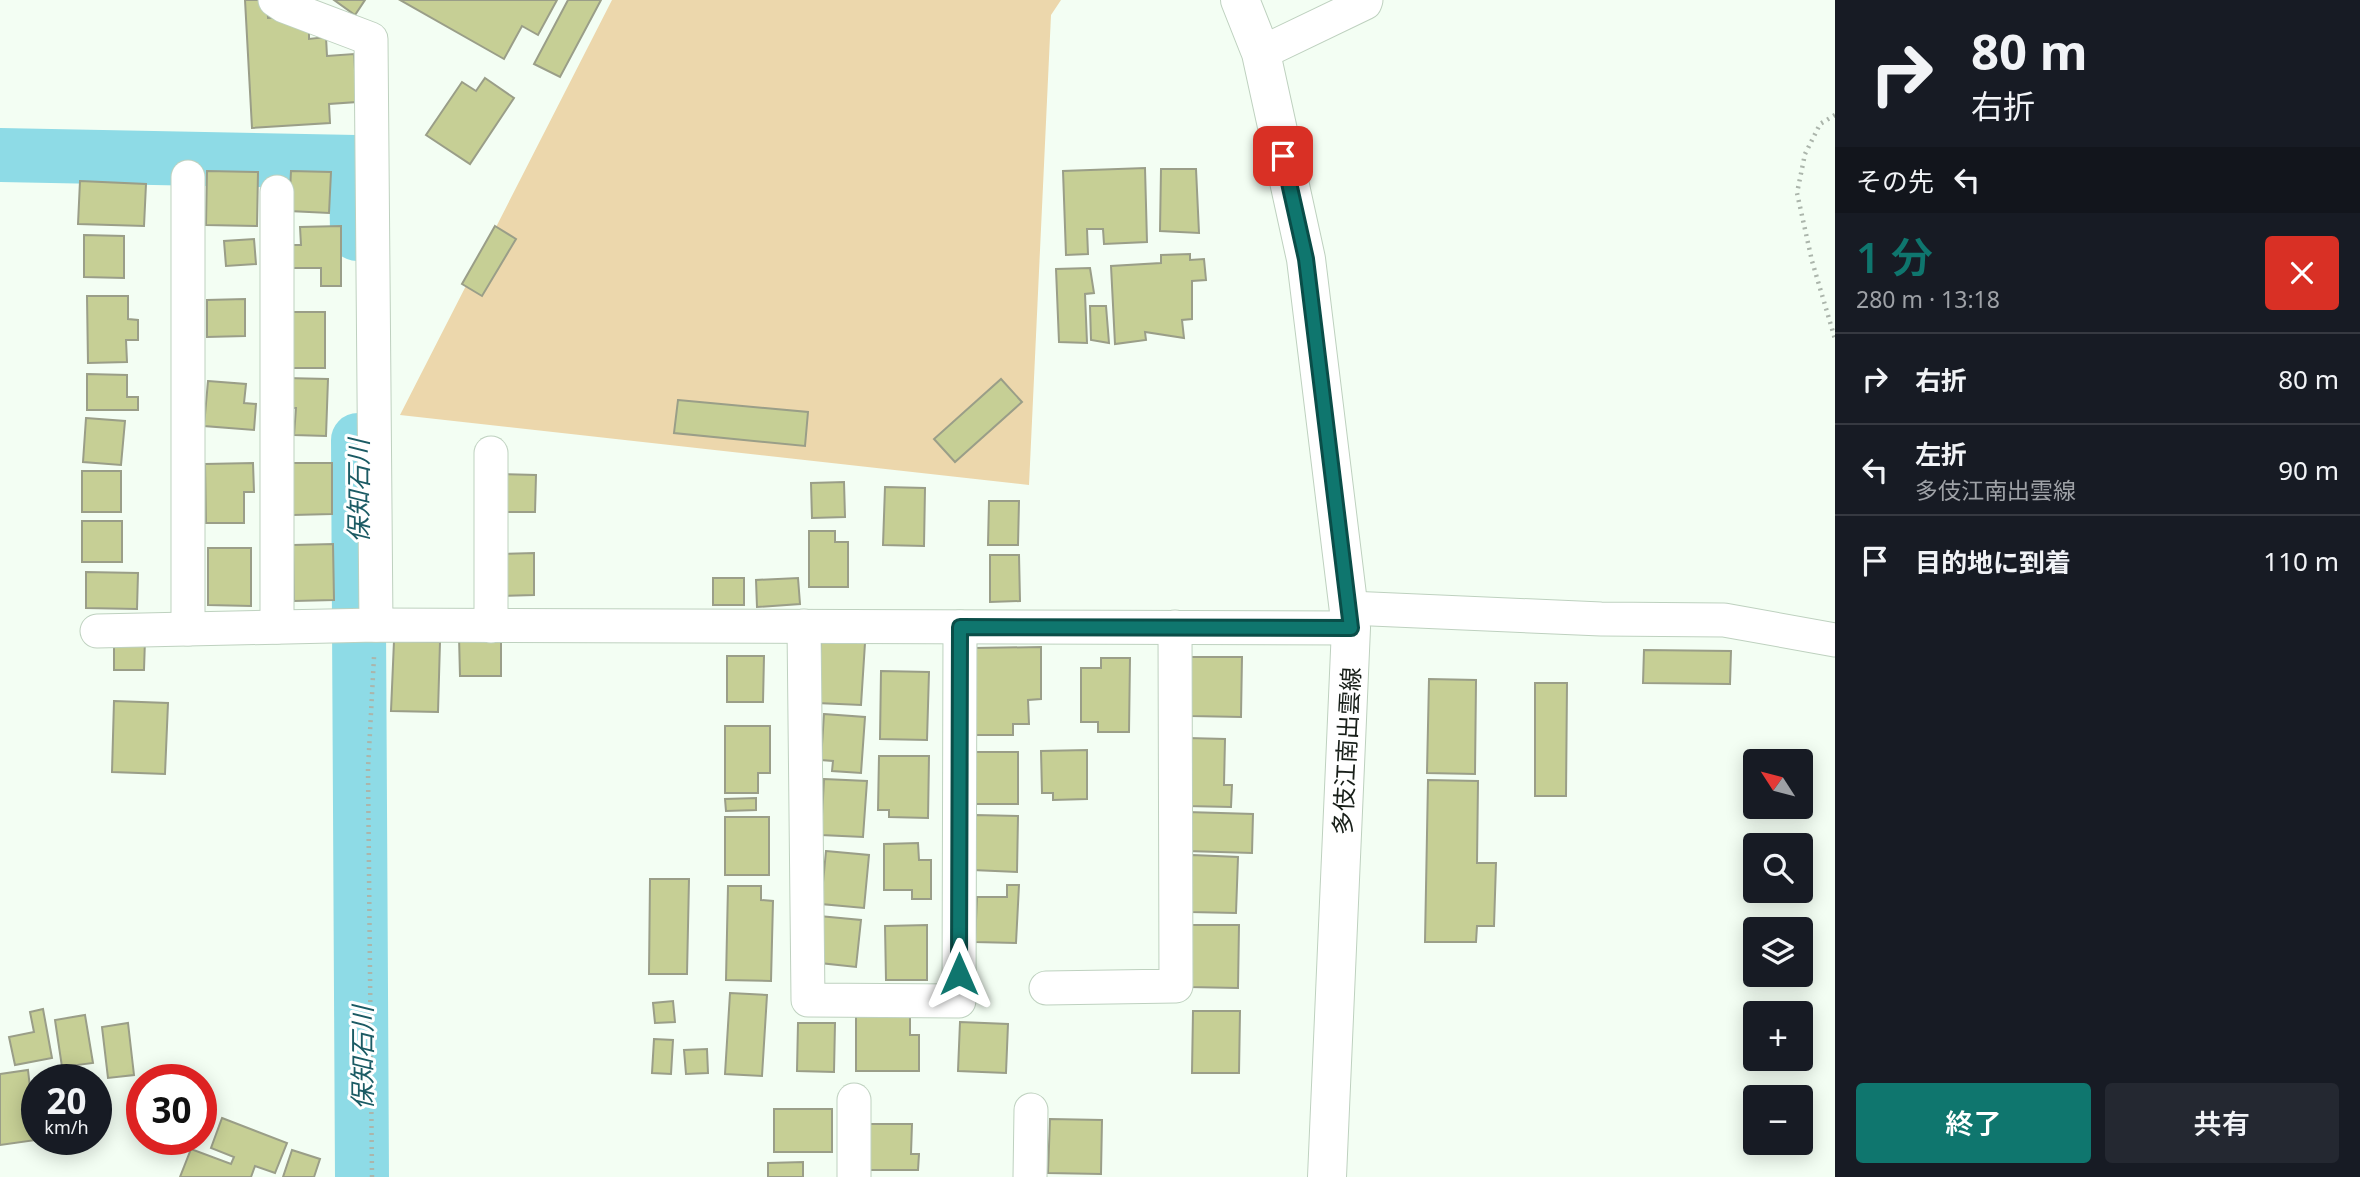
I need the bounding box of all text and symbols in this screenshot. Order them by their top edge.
text: 80 m [1971,18,2088,84]
icon: right [1856,28,1947,119]
text: 右折 [1971,84,2035,127]
pin [1253,126,1313,186]
icon: arrive [1264,137,1302,175]
icon: left [1948,161,1986,199]
text: その先 [1856,163,1934,199]
text: 1 分 [1856,228,1933,285]
button: close [2265,236,2339,310]
text: 280 m · 13:18 [1856,283,2000,315]
icon: right [1856,360,1894,398]
text: 80 m [2278,361,2339,397]
text: 右折 [1915,362,1967,398]
water label: 保知石川 [340,436,376,543]
text: 左折 [1915,436,1967,472]
icon: left [1856,451,1894,489]
text: 90 m [2278,452,2339,488]
text: 多伎江南出雲線 [1915,474,2076,506]
icon: arrive [1856,542,1894,580]
text: 110 m [2263,543,2339,579]
text: 目的地に到着 [1915,544,2071,580]
street label: 多伎江南出雲線 [1325,666,1367,836]
north arrow [1743,749,1813,819]
map controls [1743,749,1813,1155]
button: search [1743,833,1813,903]
button: layers [1743,917,1813,987]
position arrow [922,937,996,1011]
button: + [1743,1001,1813,1071]
water label: 保知石川 [344,1003,380,1110]
speed limit sign: 30 [126,1064,217,1155]
text: 20 [46,1077,87,1124]
button: 終了 [1856,1083,2091,1163]
button: 共有 [2105,1083,2339,1163]
button: − [1743,1085,1813,1155]
text: km/h [44,1115,89,1139]

